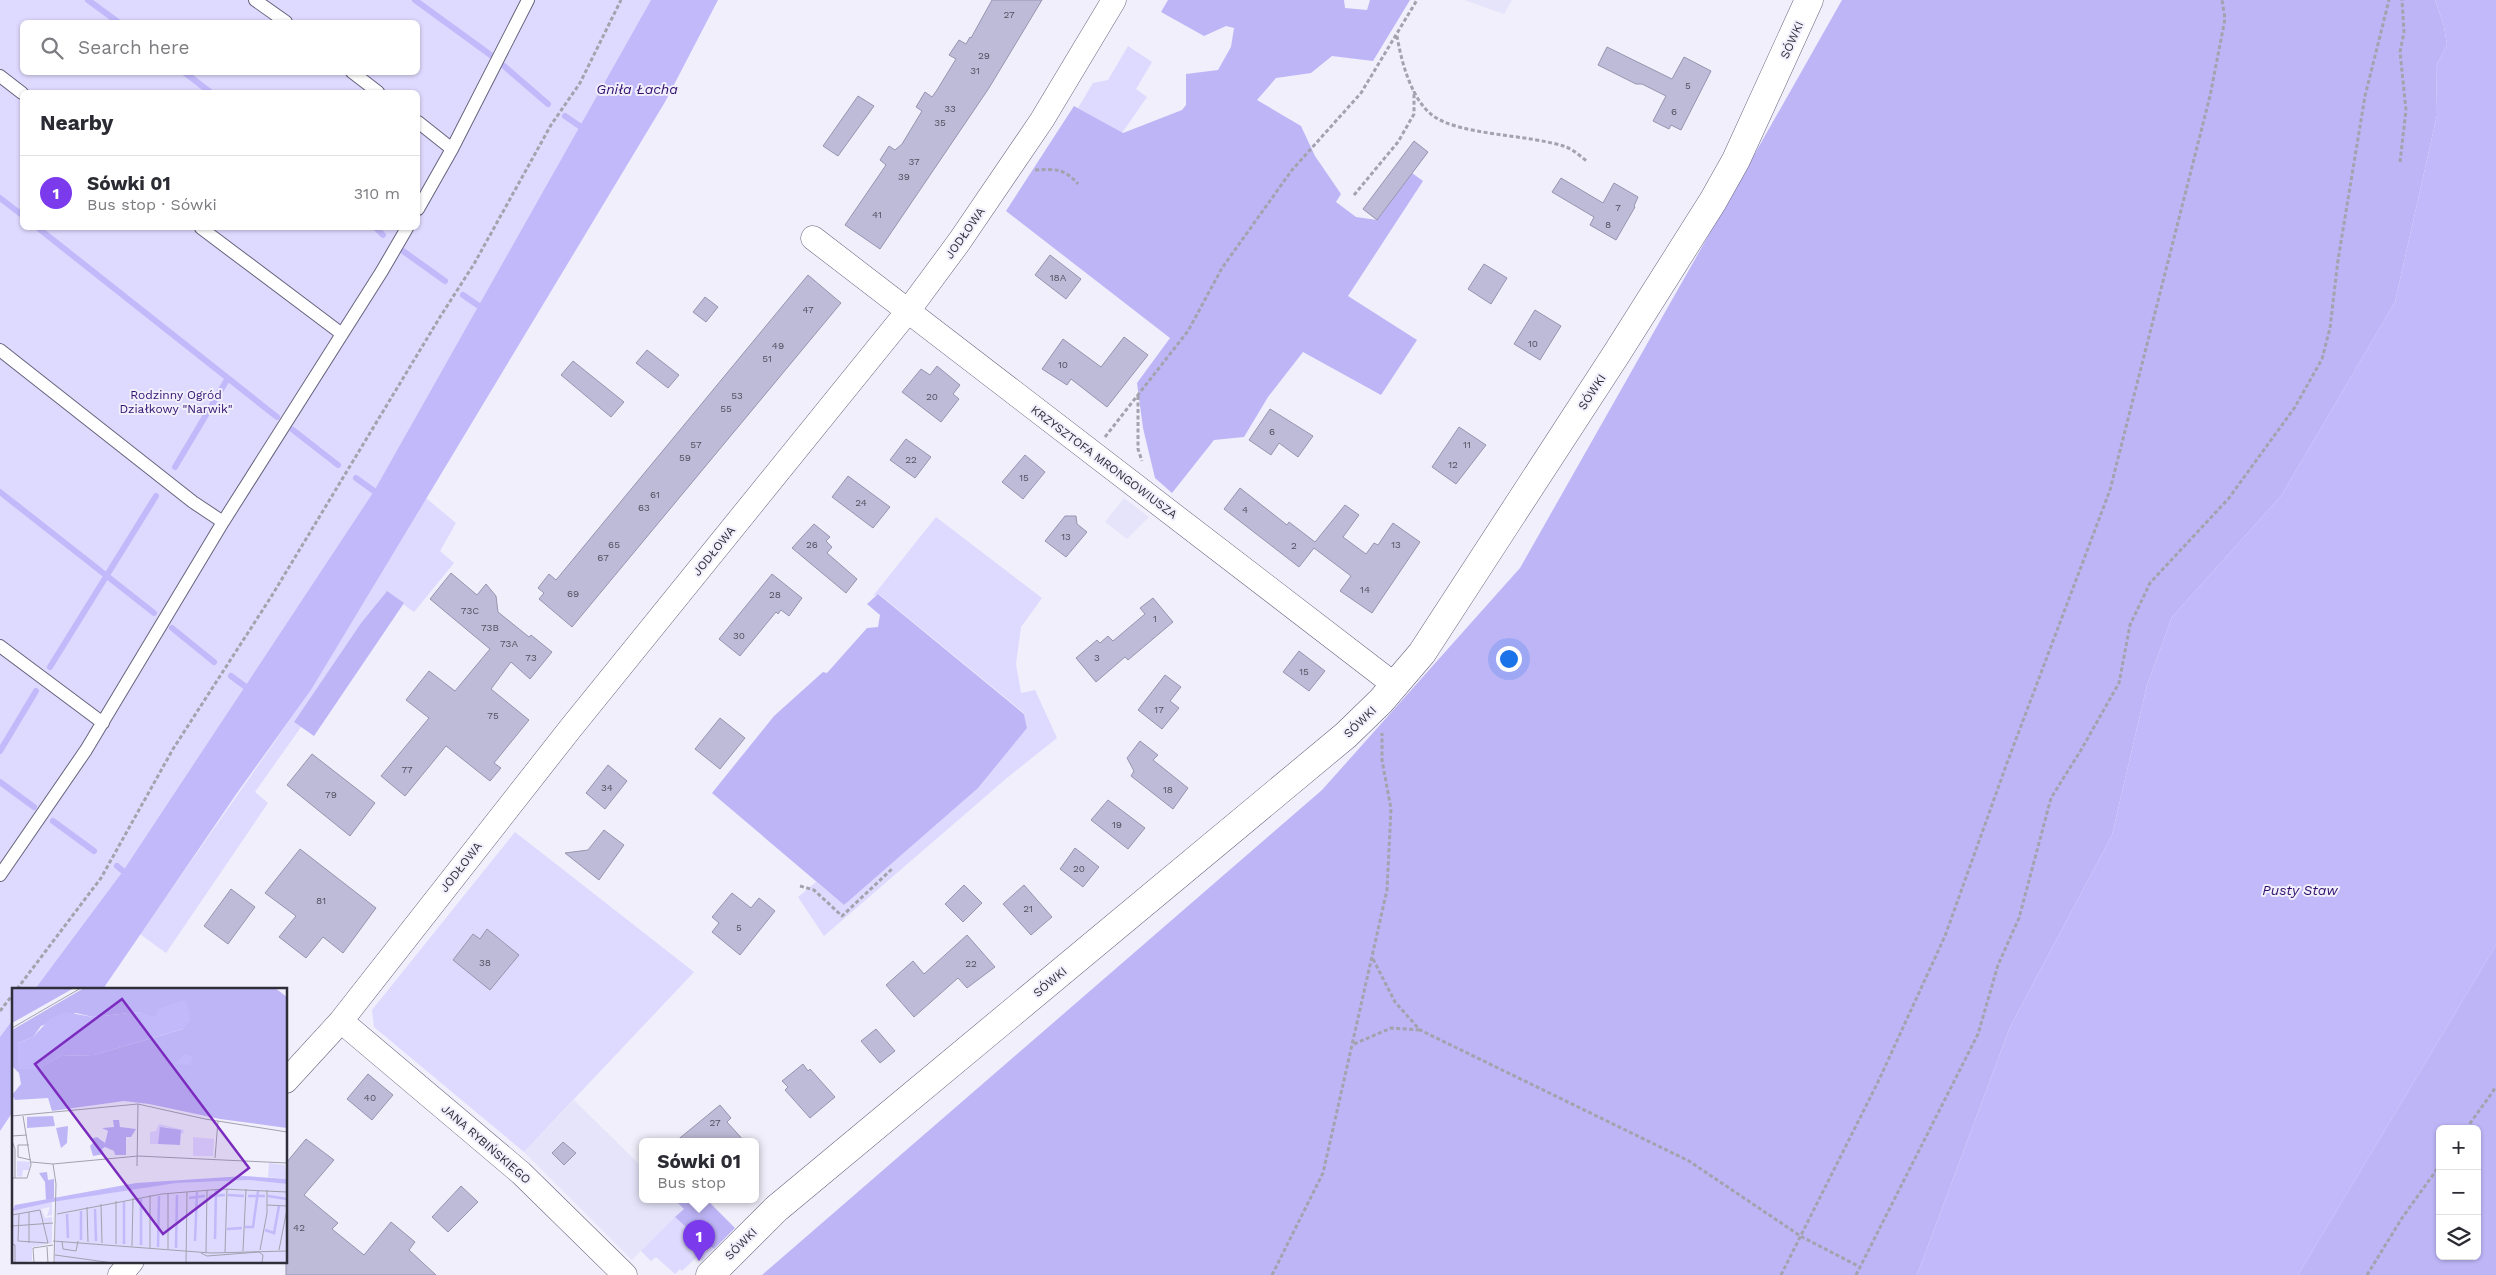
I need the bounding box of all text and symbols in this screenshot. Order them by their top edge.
house number: 27 [1003,9,1015,20]
street label: SÓWKI [1778,19,1806,61]
search box [20,20,420,75]
icon: search [38,34,66,62]
text: Search here [78,36,189,59]
house number: 29 [978,50,990,61]
house number: 31 [970,65,980,76]
house number: 5 [1685,80,1691,91]
water label: Gniła Łacha [596,81,678,97]
house number: 33 [944,103,956,114]
house number: 6 [1671,106,1677,117]
text: Nearby [40,110,113,135]
house number: 35 [934,117,946,128]
house number: 37 [908,156,920,167]
house number: 39 [898,171,910,182]
text: Sówki 01 [87,172,171,195]
text: 1 [53,184,59,203]
text: 310 m [354,184,400,203]
text: Bus stop · Sówki [87,195,217,214]
house number: 7 [1615,202,1621,213]
street label: JODŁOWA [942,205,988,261]
house number: 41 [872,209,882,220]
house number: 8 [1605,219,1611,230]
house number: 18A [1050,272,1067,283]
house number: 47 [802,304,814,315]
house number: 10 [1528,338,1538,349]
house number: 49 [772,340,784,351]
house number: 51 [762,353,772,364]
house number: 10 [1058,359,1068,370]
street label: SÓWKI [1575,372,1609,412]
park label: Rodzinny Ogród Działkowy "Narwik" [119,388,233,416]
house number: 53 [731,390,743,401]
house number: 20 [926,391,938,402]
street label: KRZYSZTOFA MRONGOWIUSZA [1028,402,1180,522]
house number: 55 [720,403,732,414]
house number: 6 [1269,426,1275,437]
house number: 57 [690,439,702,450]
house number: 11 [1463,439,1471,450]
house number: 59 [679,452,691,463]
house number: 22 [905,454,917,465]
house number: 12 [1448,459,1458,470]
house number: 15 [1019,472,1029,483]
house number: 61 [650,489,660,500]
house number: 24 [855,497,867,508]
house number: 63 [638,502,650,513]
house number: 4 [1242,504,1248,515]
street label: JODŁOWA [690,523,738,579]
house number: 13 [1061,531,1071,542]
house number: 65 [608,539,620,550]
house number: 26 [806,539,818,550]
house number: 13 [1391,539,1401,550]
house number: 2 [1291,540,1297,551]
house number: 67 [597,552,609,563]
house number: 14 [1360,584,1370,595]
house number: 69 [567,588,579,599]
house number: 28 [769,589,781,600]
house number: 73C [461,605,479,616]
house number: 1 [1153,613,1157,624]
house number: 73B [481,622,499,633]
house number: 30 [733,630,745,641]
house number: 73A [500,638,518,649]
your location [1496,646,1522,672]
house number: 73 [525,652,537,663]
house number: 3 [1094,652,1100,663]
house number: 15 [1299,666,1309,677]
street label: SÓWKI [1341,703,1379,741]
house number: 17 [1154,704,1164,715]
house number: 75 [487,710,499,721]
house number: 77 [401,764,413,775]
house number: 34 [601,782,613,793]
house number: 18 [1163,784,1173,795]
house number: 79 [325,789,337,800]
house number: 19 [1112,819,1122,830]
street label: JODŁOWA [437,839,485,895]
house number: 20 [1073,863,1085,874]
water label: Pusty Staw [2262,882,2338,898]
house number: 81 [316,895,326,906]
house number: 21 [1023,903,1033,914]
house number: 5 [736,922,742,933]
house number: 38 [479,957,491,968]
house number: 22 [965,958,977,969]
street label: SÓWKI [1030,964,1070,1000]
inset map [12,988,288,1262]
house number: 40 [364,1092,376,1103]
street label: JANA RYBIŃSKIEGO [439,1101,533,1187]
house number: 27 [709,1117,721,1128]
map controls [2436,1125,2481,1260]
button: + [2436,1125,2481,1170]
popup [639,1138,759,1203]
text: Sówki 01 [657,1150,741,1173]
button: − [2436,1170,2481,1215]
text: Bus stop [657,1173,726,1192]
button: layers [2436,1215,2481,1260]
pin: 1 [683,1220,715,1261]
house number: 42 [293,1222,305,1233]
street label: SÓWKI [722,1225,760,1263]

